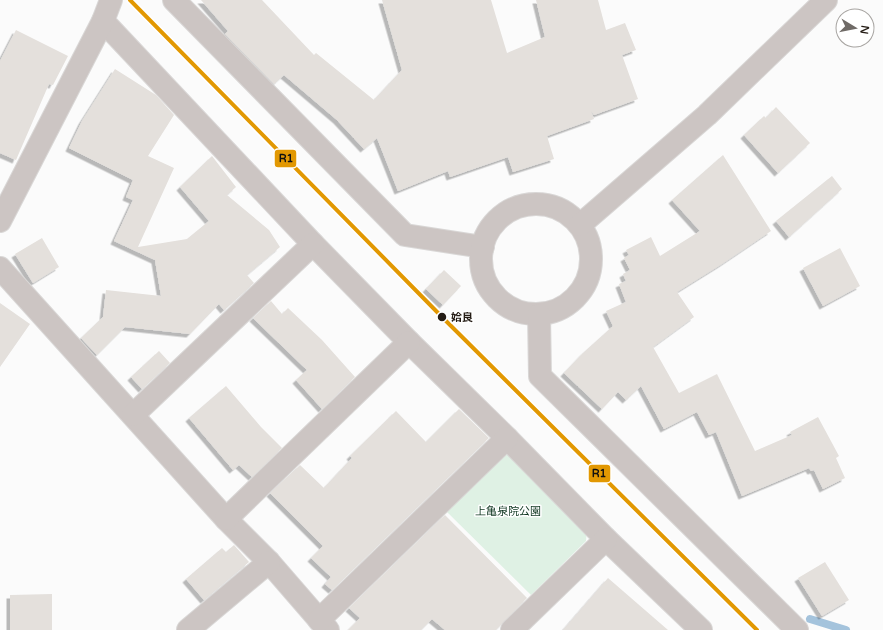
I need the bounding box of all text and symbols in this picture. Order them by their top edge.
north arrow [835,8,875,48]
text: N [857,24,872,35]
line badge: R1 [274,149,297,168]
text: R1 [279,152,293,165]
marker: 姶良 [436,311,448,323]
place label: 姶良 [451,311,473,324]
line badge: R1 [588,464,611,483]
text: R1 [592,467,606,480]
park label: 上亀泉院公園 [475,505,541,518]

